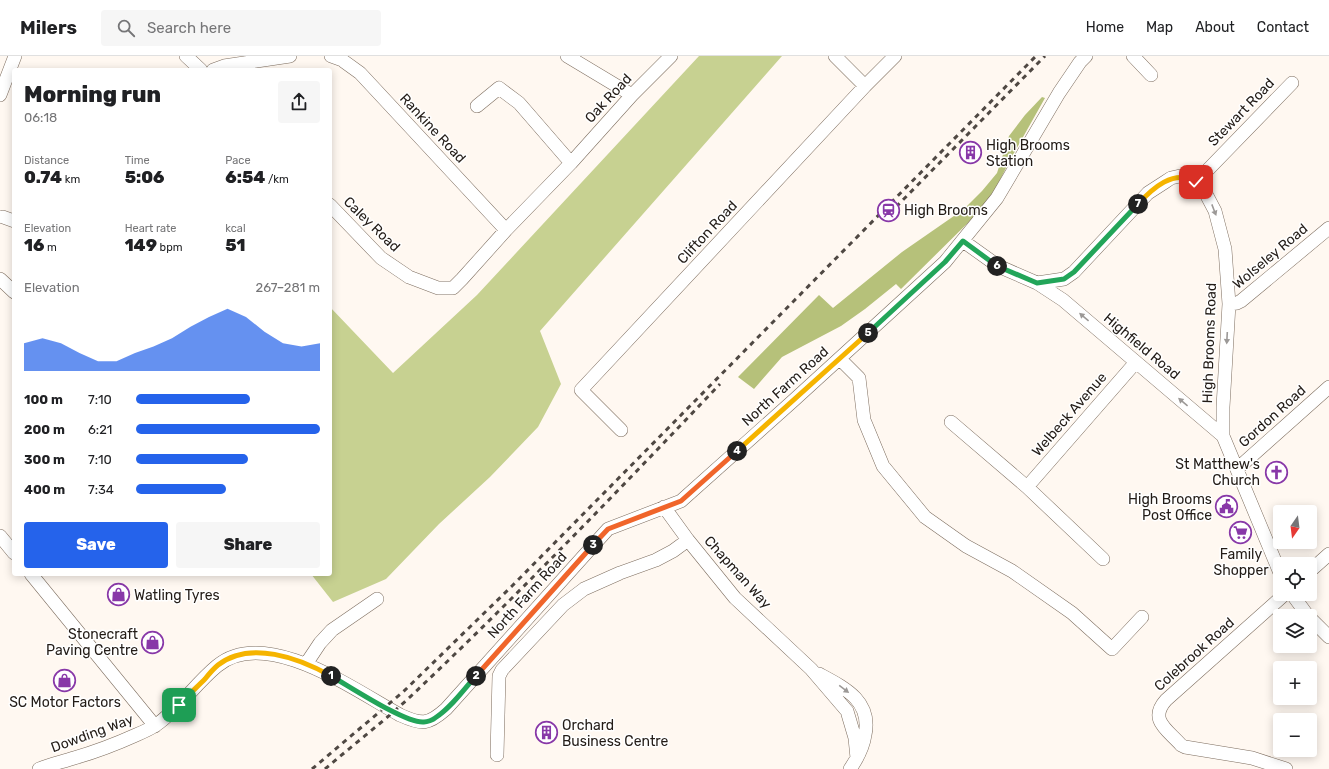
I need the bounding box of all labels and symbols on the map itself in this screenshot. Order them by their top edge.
street label: Oak Road [581,70,635,126]
street label: Stewart Road [1205,75,1278,150]
street label: Rankine Road [396,90,469,167]
place label: High Brooms Station [986,137,1070,170]
building icon: High Brooms Station [958,140,984,166]
pin [1179,165,1213,199]
street label: Caley Road [340,193,403,255]
pin: 7 [1128,194,1148,214]
street label: Clifton Road [674,197,741,267]
station icon: High Brooms [875,197,901,223]
place label: High Brooms [904,202,988,219]
one-way arrow [1211,205,1217,217]
street label: Wolseley Road [1230,220,1311,293]
pin: 6 [987,256,1007,276]
street label: High Brooms Road [1199,283,1220,404]
street label: Highfield Road [1100,310,1183,383]
one-way arrow [1078,313,1089,322]
pin: 5 [858,323,878,343]
one-way arrow [1224,332,1230,345]
street label: North Farm Road [739,343,832,430]
street label: Welbeck Avenue [1028,369,1110,460]
street label: Gordon Road [1235,382,1309,451]
one-way arrow [1177,397,1188,406]
pin: 4 [727,441,747,461]
place label: St Matthew's Church [1175,456,1260,489]
church icon: St Matthew's Church [1263,459,1289,485]
place label: High Brooms Post Office [1128,491,1212,524]
public building icon: High Brooms Post Office [1214,494,1240,520]
north arrow [1273,505,1317,549]
supermarket icon: Family Shopper [1228,519,1254,545]
street label: Chapman Way [701,532,775,612]
pin: 3 [583,535,603,555]
place label: Family Shopper [1213,546,1269,579]
street label: North Farm Road [484,549,571,642]
shop icon: Watling Tyres [105,582,131,608]
place label: Watling Tyres [134,587,220,604]
street label: Colebrook Road [1151,614,1238,695]
place label: Stonecraft Paving Centre [46,626,139,659]
shop icon: Stonecraft Paving Centre [140,629,166,655]
pin: 1 [321,666,341,686]
pin: 2 [466,666,486,686]
shop icon: SC Motor Factors [52,667,78,693]
one-way arrow [839,685,850,693]
pin [162,688,196,722]
place label: SC Motor Factors [9,694,121,711]
street label: Dowding Way [49,711,136,756]
place label: Orchard Business Centre [562,717,669,750]
building icon: Orchard Business Centre [534,720,560,746]

